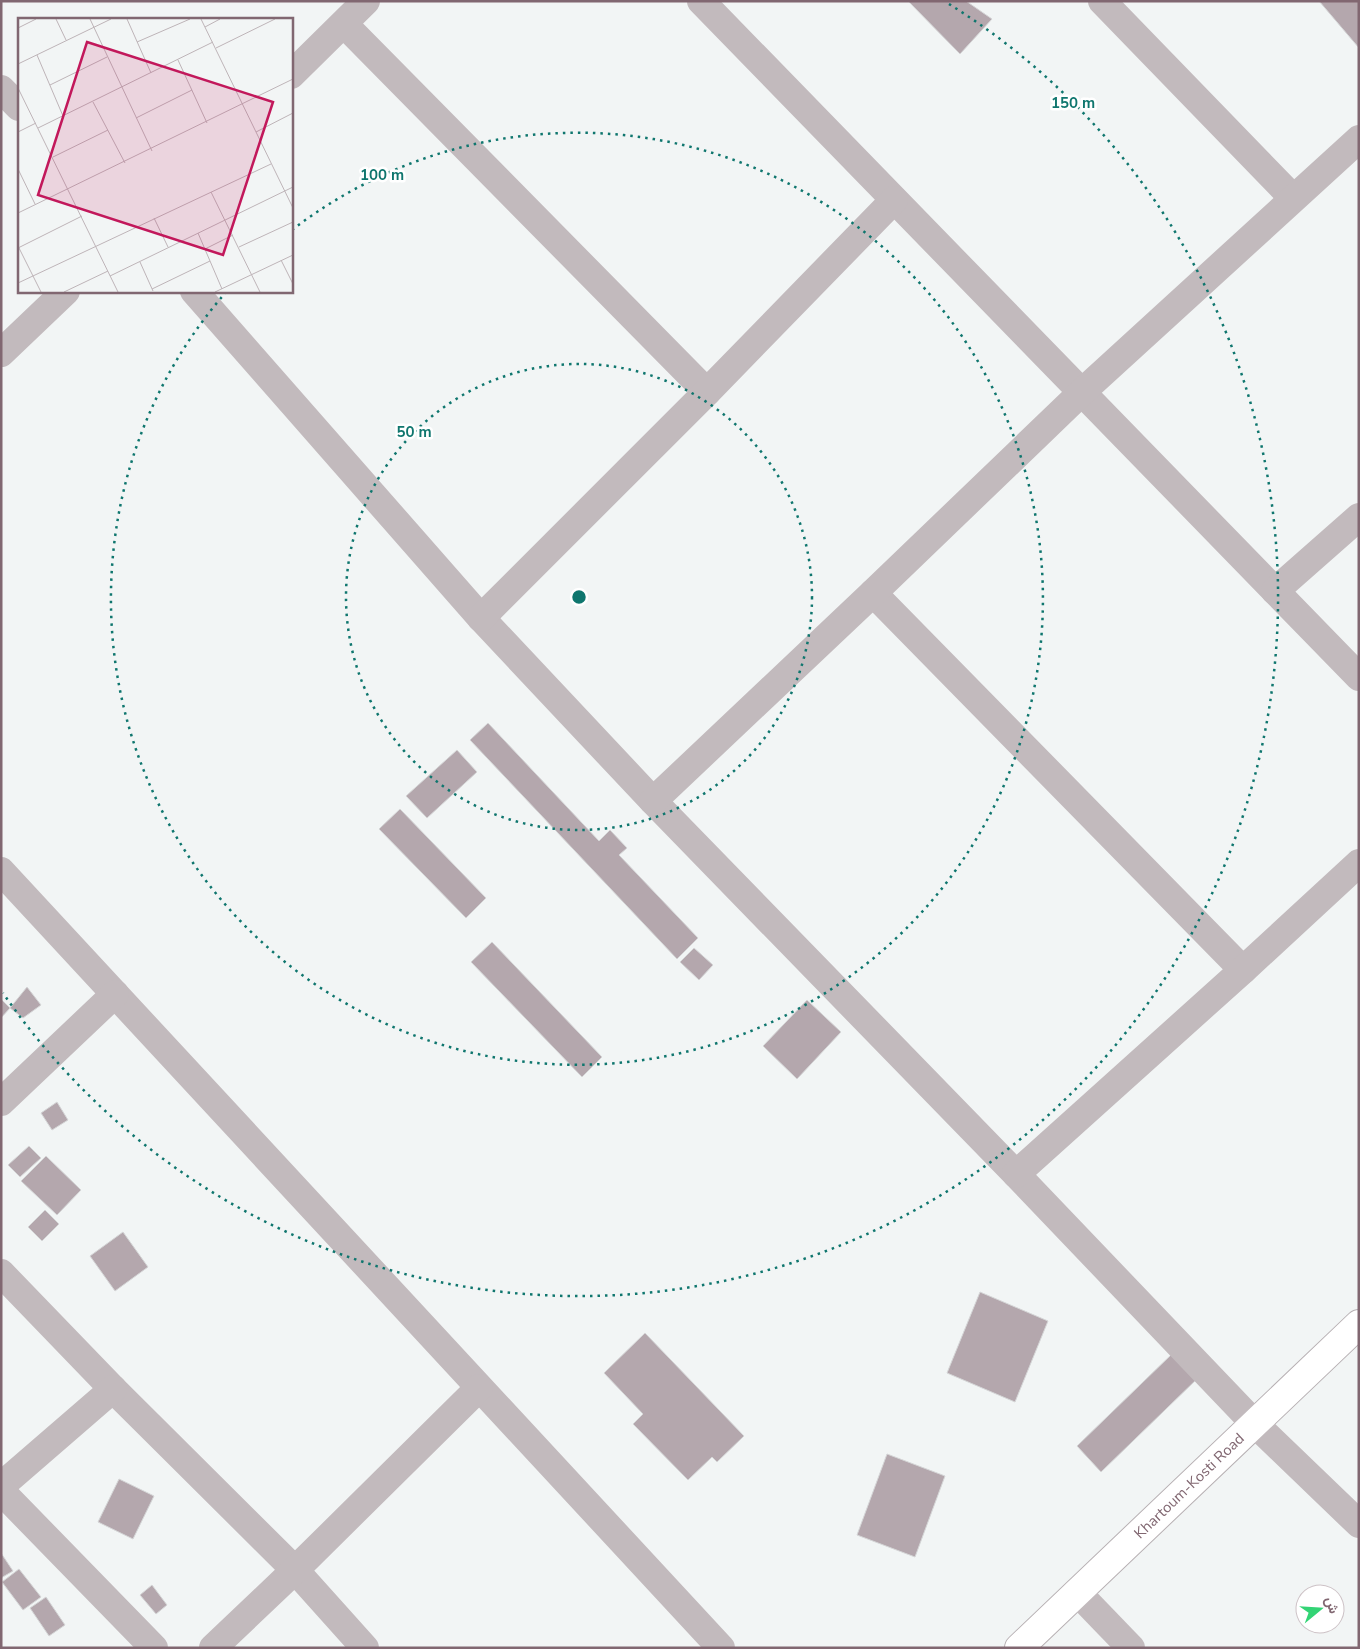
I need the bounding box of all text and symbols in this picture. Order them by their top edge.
inset map [18,18,292,292]
text: 150 m [1051,93,1095,113]
text: 100 m [360,165,404,185]
text: 50 m [396,422,432,442]
centre of rings [570,588,588,606]
street label: Khartoum-Kosti Road [1130,1429,1249,1543]
north arrow [1295,1584,1345,1634]
text: ش [1320,1594,1344,1616]

